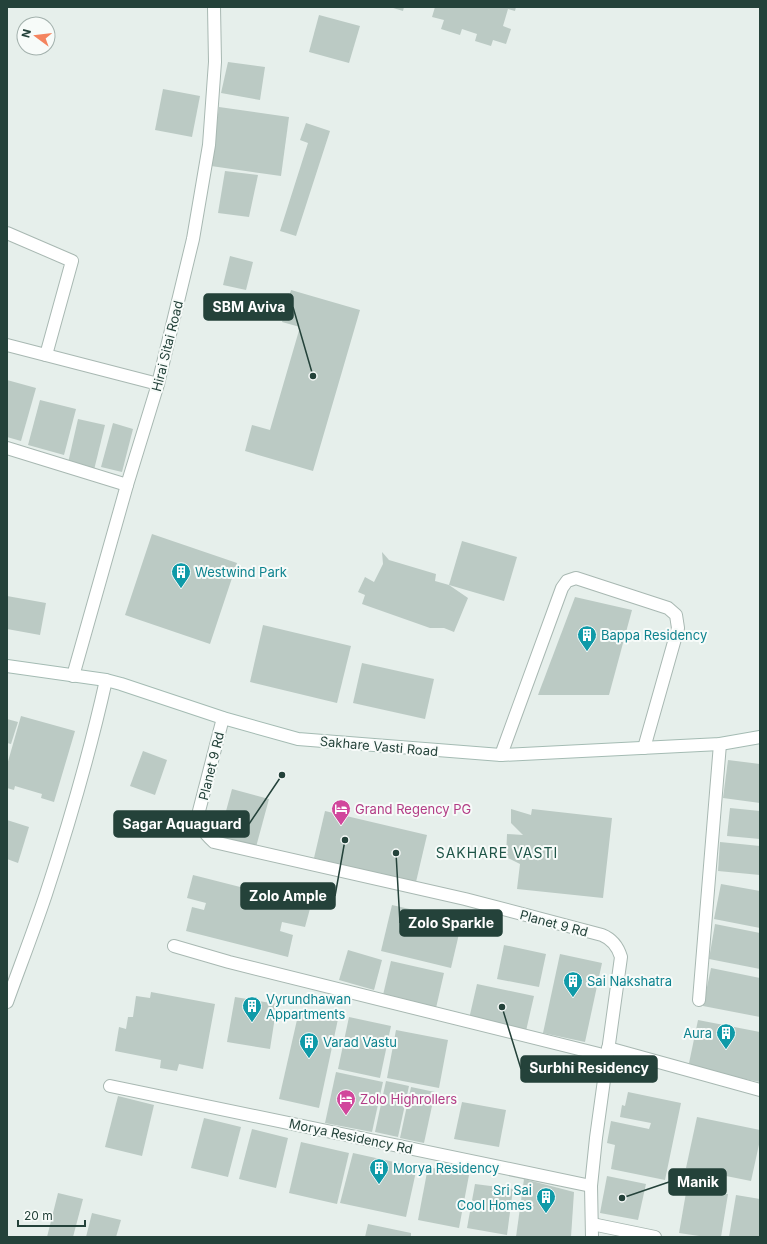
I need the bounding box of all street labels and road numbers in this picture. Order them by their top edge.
street label: Hirai Sitai Road [148,299,186,393]
street label: Planet 9 Rd [195,730,227,802]
street label: Sakhare Vasti Road [319,733,439,759]
street label: Planet 9 Rd [518,906,590,940]
street label: Morya Residency Rd [288,1115,414,1157]

